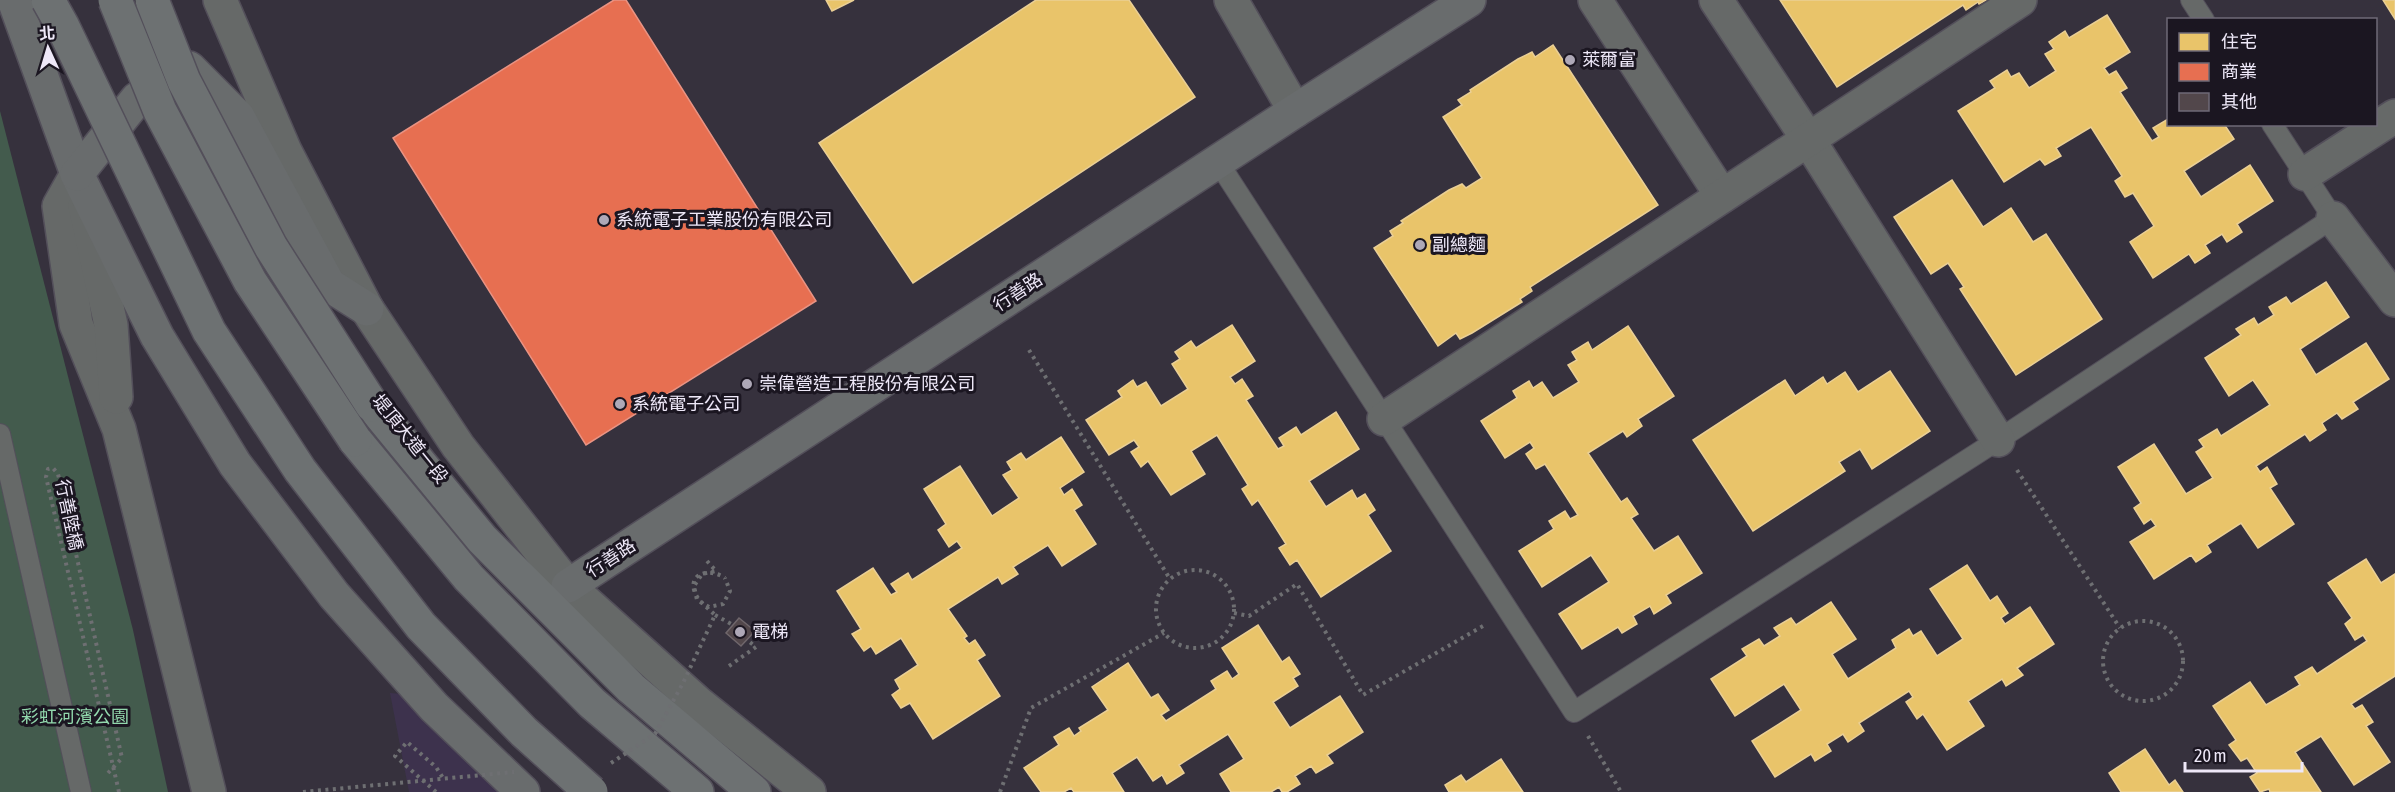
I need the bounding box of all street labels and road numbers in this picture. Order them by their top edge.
street label: 行善路 [989,268,1046,315]
street label: 堤頂大道一段 [368,390,453,487]
street label: 行善陸橋 [52,477,87,552]
street label: 行善路 [582,534,639,581]

